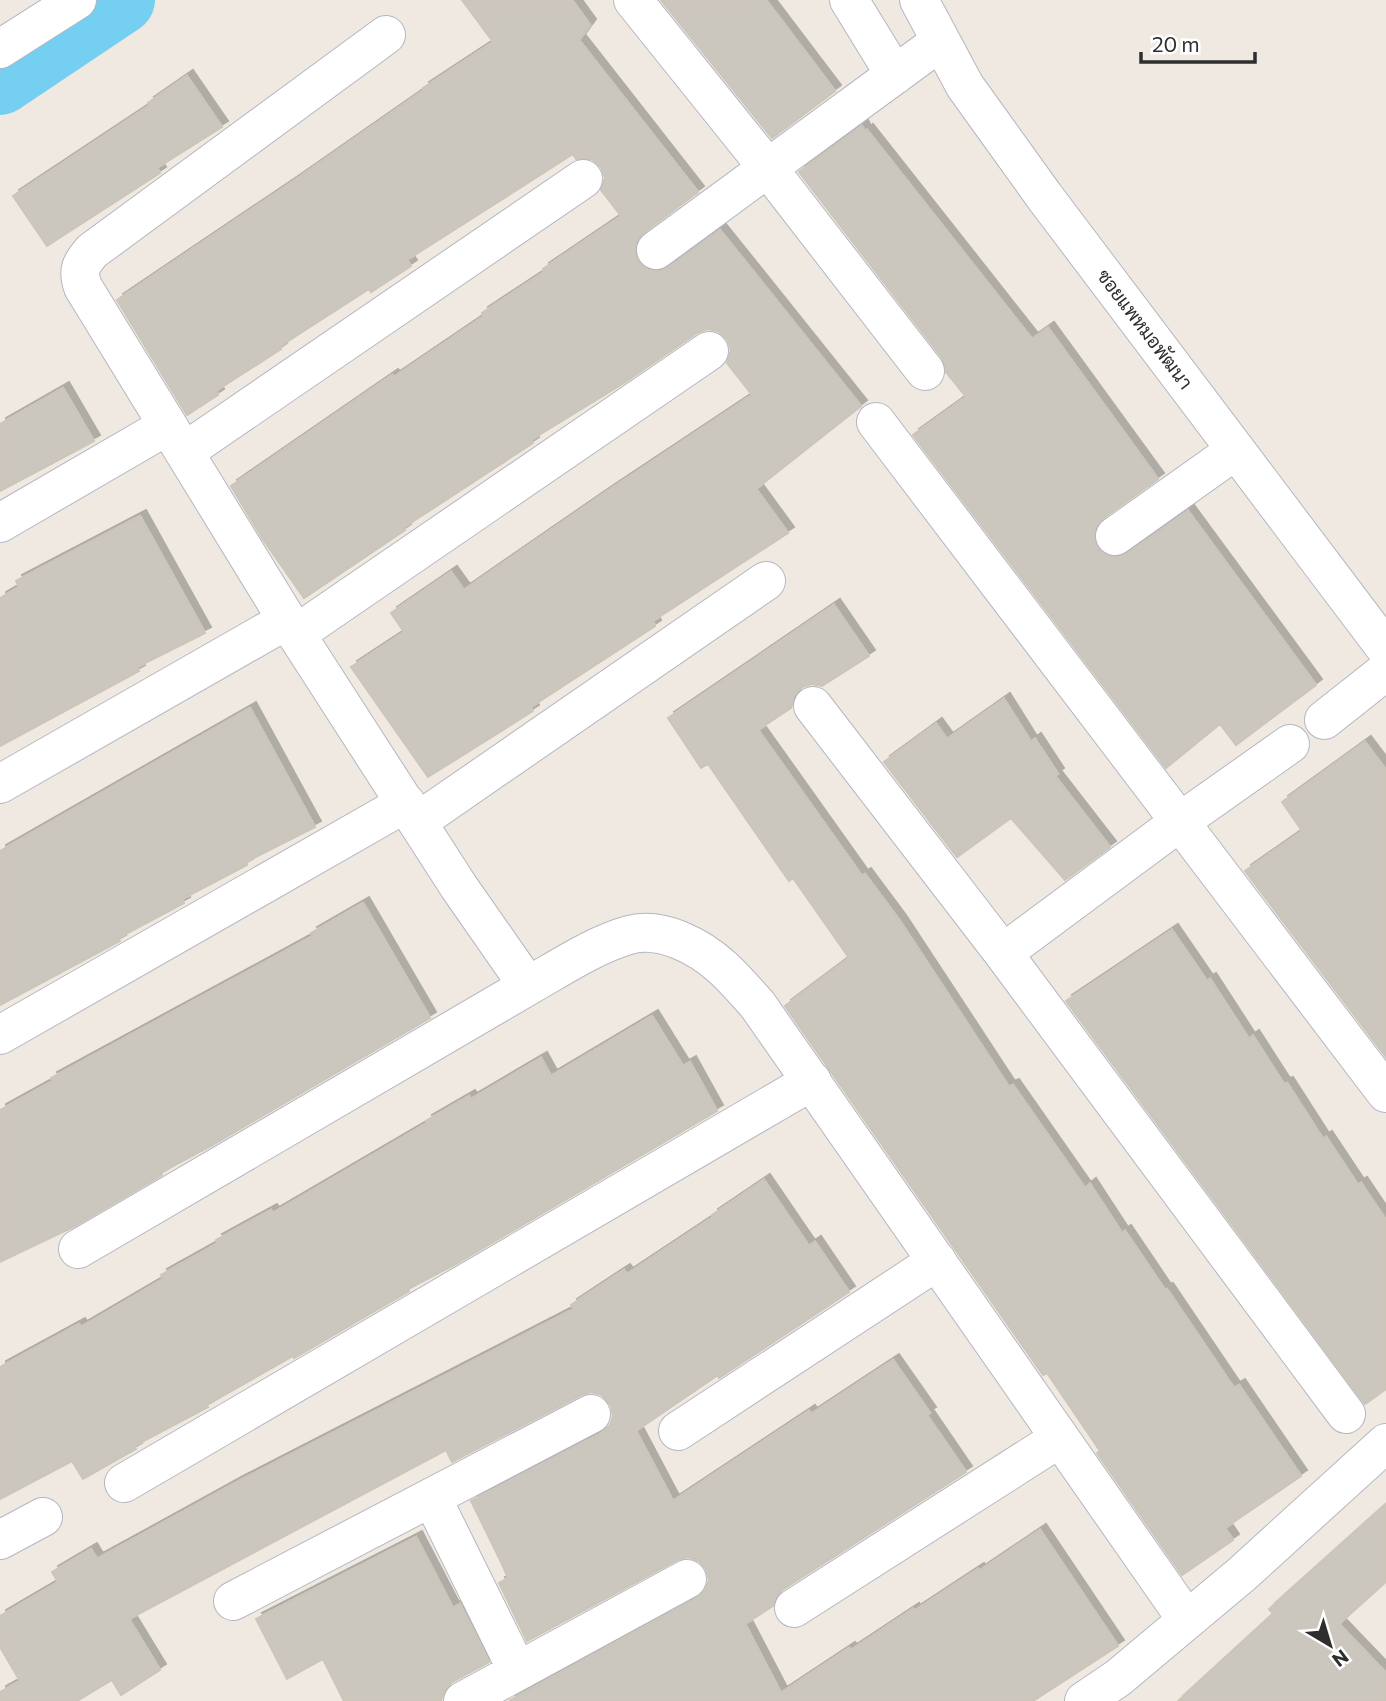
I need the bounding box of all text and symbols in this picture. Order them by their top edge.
scale bar [1141,21,1255,65]
text: 20 m [1152,31,1200,56]
street label: ซอยแพหมอพัฒนา [1093,264,1198,393]
north arrow [1295,1610,1365,1680]
text: N [1328,1645,1353,1672]

